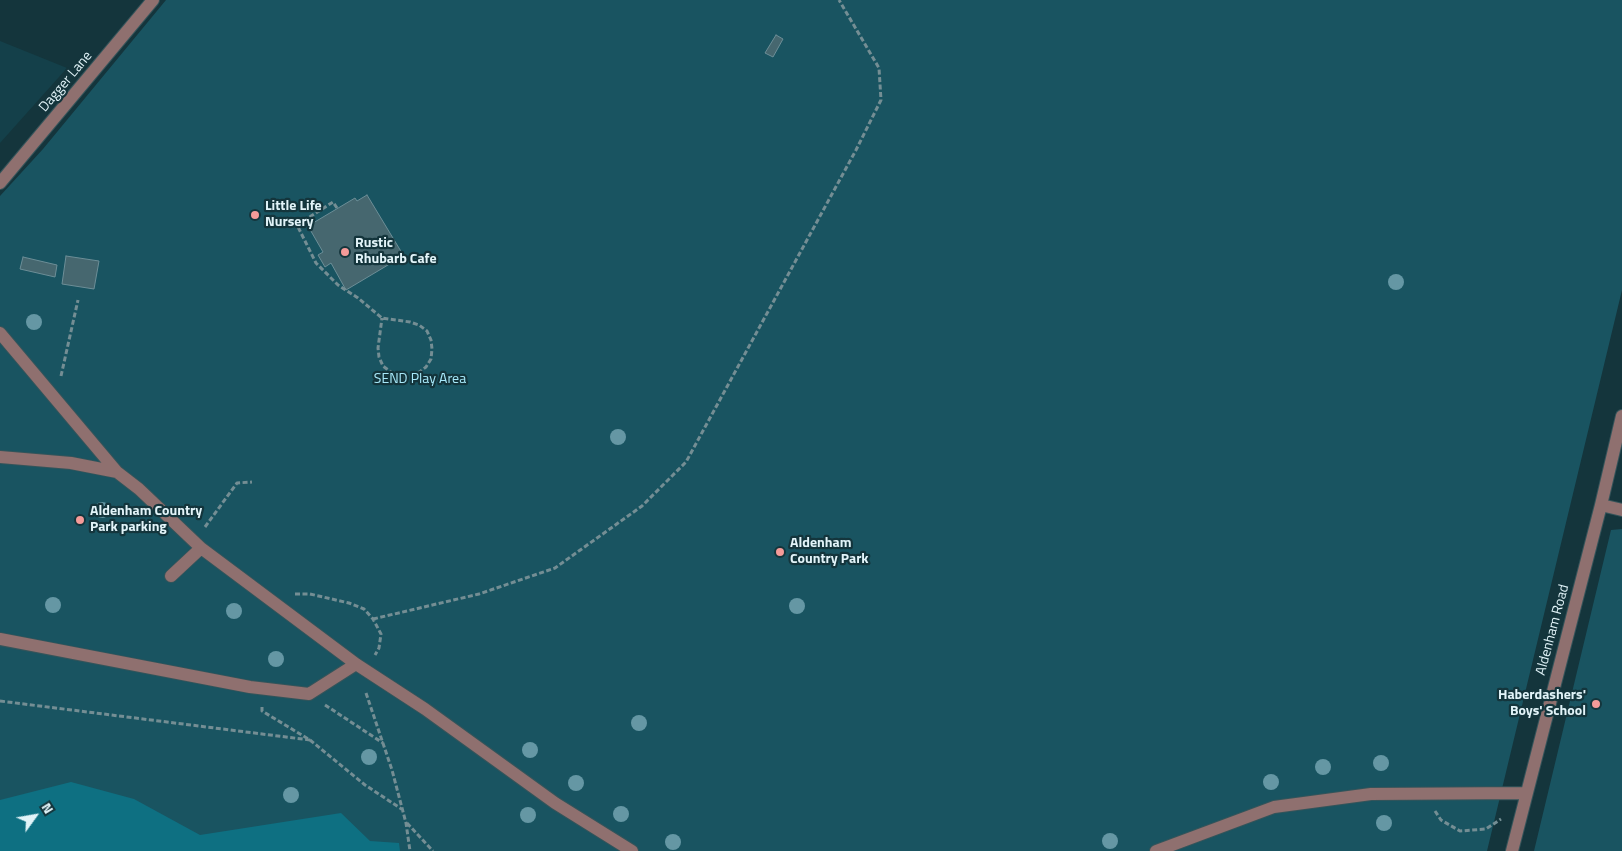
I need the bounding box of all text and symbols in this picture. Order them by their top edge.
street label: Dagger Lane [36,48,96,116]
place label: Little Life Nursery [265,199,322,232]
marker: Little Life Nursery [249,209,261,221]
place label: Rustic Rhubarb Cafe [355,236,437,268]
marker: Rustic Rhubarb Cafe [339,246,351,258]
park label: SEND Play Area [374,372,466,388]
place label: Aldenham Country Park parking [90,504,202,536]
marker: Aldenham Country Park parking [74,514,86,526]
place label: Aldenham Country Park [790,536,869,568]
marker: Aldenham Country Park [774,546,786,558]
street label: Aldenham Road [1533,583,1573,677]
place label: Haberdashers' Boys' School [1498,688,1586,720]
marker: Haberdashers' Boys' School [1590,698,1602,710]
north arrow [10,791,60,841]
text: N [37,798,60,817]

